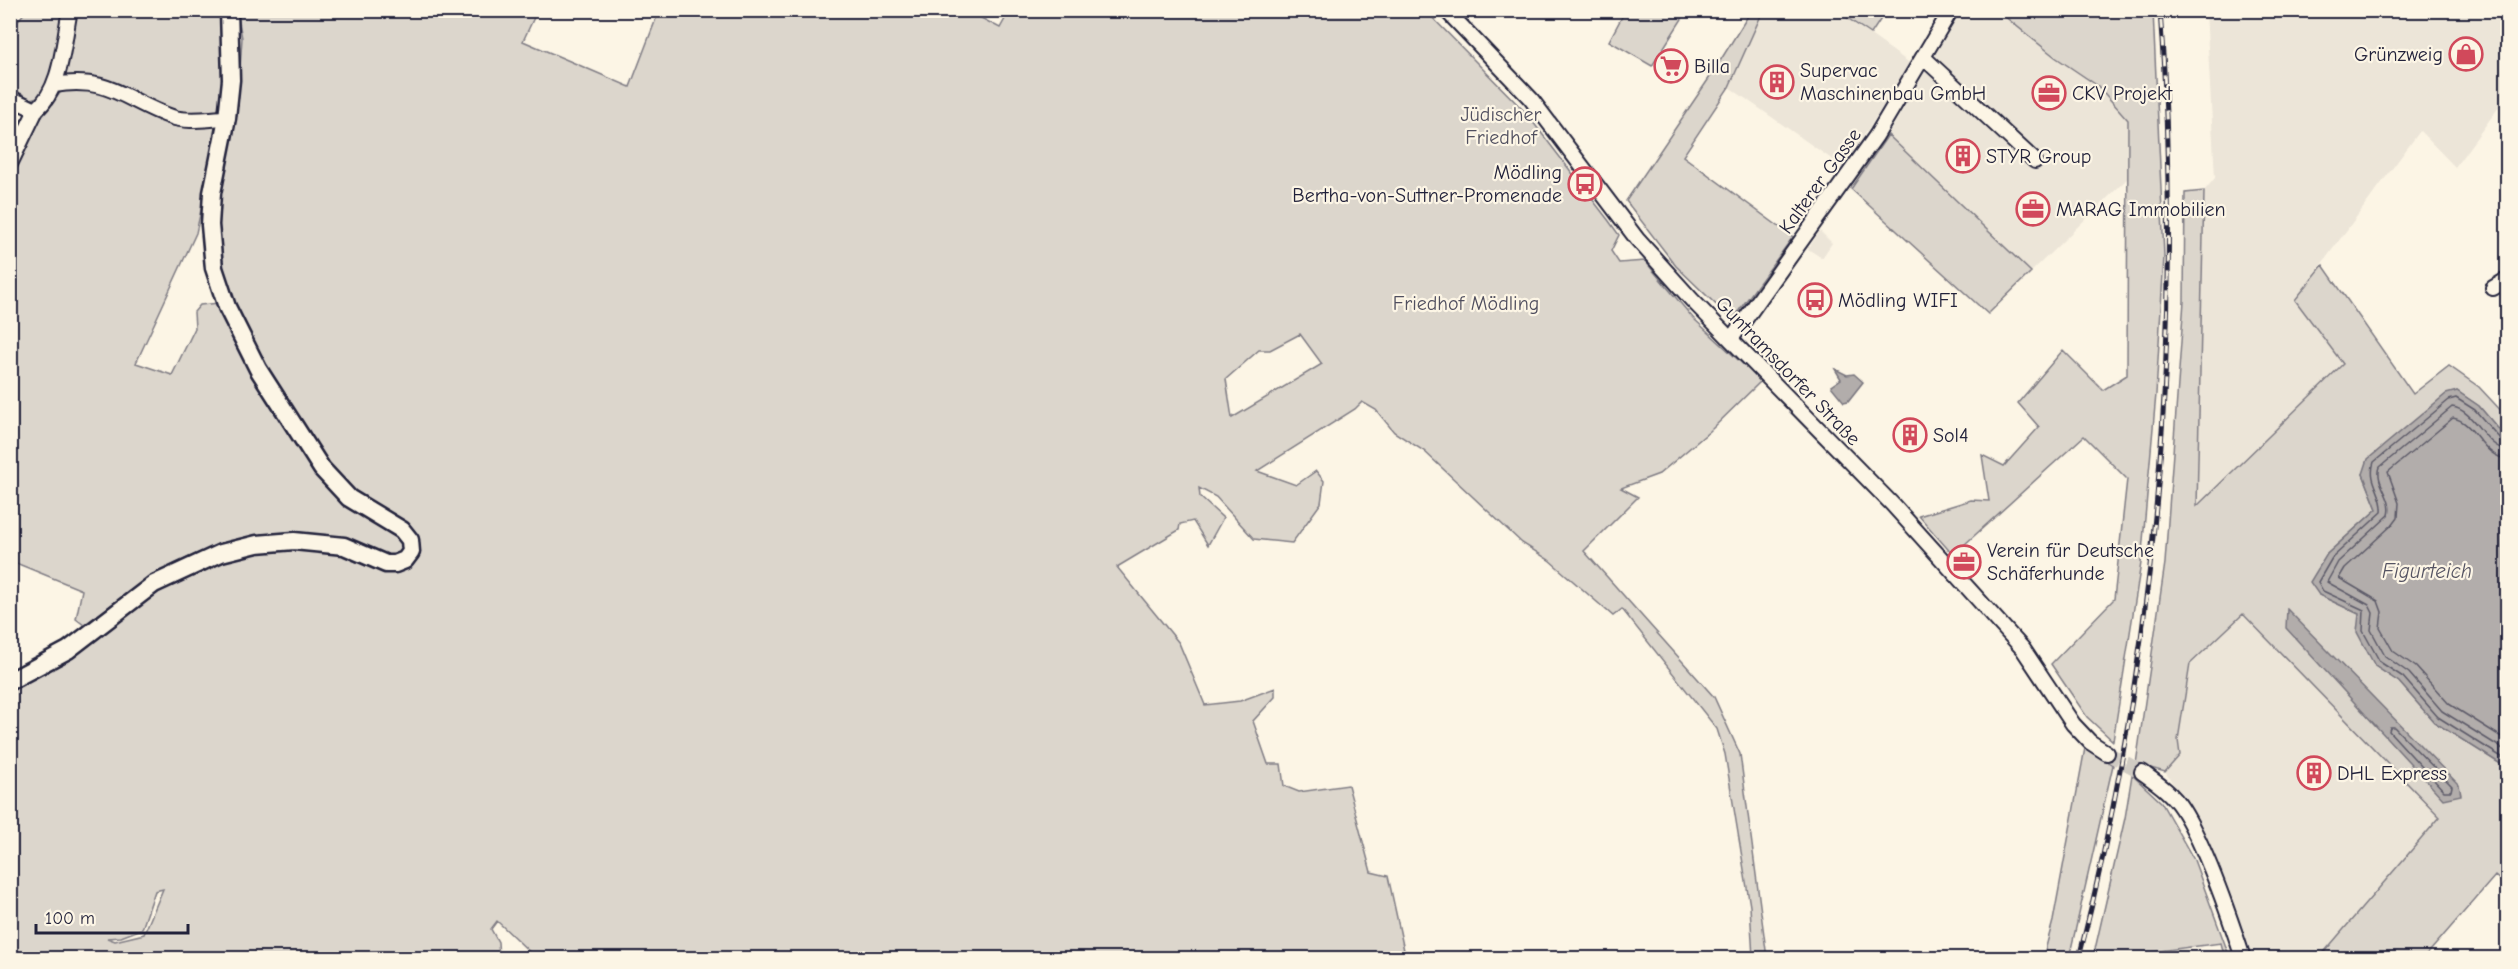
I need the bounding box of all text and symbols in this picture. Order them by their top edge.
shop icon: Grünzweig [2448,36,2484,72]
place label: Grünzweig [2354,43,2443,66]
supermarket icon: Billa [1653,48,1689,84]
place label: Billa [1694,55,1730,78]
place label: Supervac Maschinenbau GmbH [1800,59,1986,105]
building icon: Supervac Maschinenbau GmbH [1759,64,1795,100]
office icon: CKV Projekt [2031,75,2067,111]
place label: CKV Projekt [2072,82,2174,105]
park label: Jüdischer Friedhof [1460,103,1542,149]
street label: Kalterer Gasse [1774,124,1866,238]
building icon: STYR Group [1945,138,1981,174]
place label: STYR Group [1986,145,2091,168]
place label: Mödling Bertha-von-Suttner-Promenade [1292,161,1562,207]
bus stop icon: Mödling Bertha-von-Suttner-Promenade [1567,166,1603,202]
office icon: MARAG Immobilien [2015,191,2051,227]
place label: MARAG Immobilien [2056,198,2226,221]
bus stop icon: Mödling WIFI [1797,282,1833,318]
place label: Mödling WIFI [1838,289,1958,312]
park label: Friedhof Mödling [1393,292,1539,315]
street label: Guntramsdorfer Straße [1711,292,1865,450]
building icon: Sol4 [1892,417,1928,453]
place label: Sol4 [1933,424,1969,447]
place label: Verein für Deutsche Schäferhunde [1987,539,2154,585]
office icon: Verein für Deutsche Schäferhunde [1946,544,1982,580]
water label: Figurteich [2382,559,2472,583]
building icon: DHL Express [2296,755,2332,791]
place label: DHL Express [2337,762,2447,785]
scale bar [36,897,188,935]
text: 100 m [45,908,95,929]

